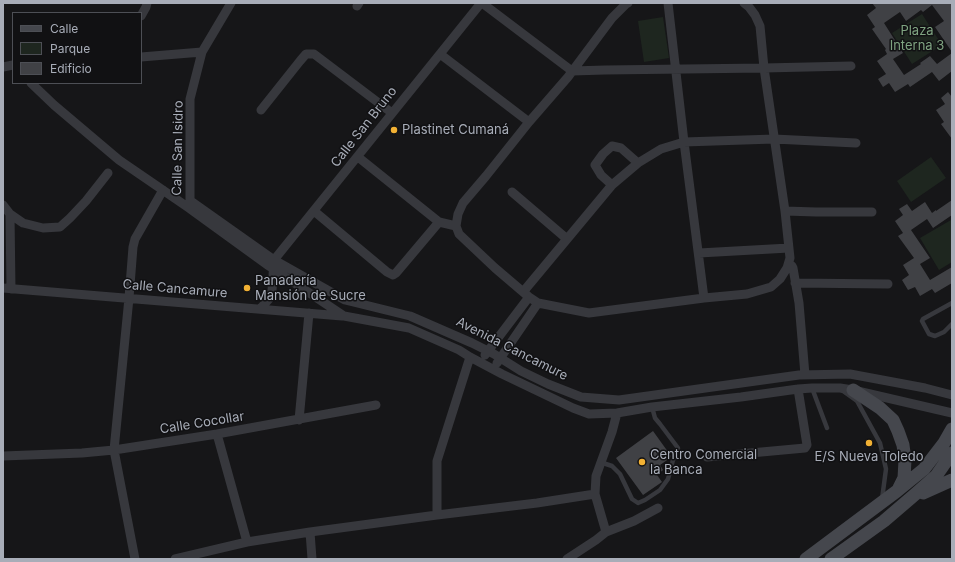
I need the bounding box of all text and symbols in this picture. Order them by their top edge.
legend [12,12,142,84]
text: Calle [50,21,78,36]
park label: Plaza Interna 3 [890,23,944,54]
text: Parque [50,41,90,56]
text: Edificio [50,61,92,76]
street label: Calle San Bruno [328,84,400,170]
street label: Calle San Isidro [169,100,187,196]
place label: Plastinet Cumaná [402,122,509,138]
marker: Plastinet Cumaná [389,125,399,135]
place label: Panadería Mansión de Sucre [255,273,366,304]
street label: Calle Cancamure [122,277,228,301]
marker: Panadería Mansión de Sucre [242,283,252,293]
street label: Avenida Cancamure [454,314,570,384]
street label: Calle Cocollar [159,409,245,437]
marker: E/S Nueva Toledo [864,438,874,448]
place label: Centro Comercial la Banca [650,447,757,478]
place label: E/S Nueva Toledo [814,449,924,465]
marker: Centro Comercial la Banca [637,457,647,467]

